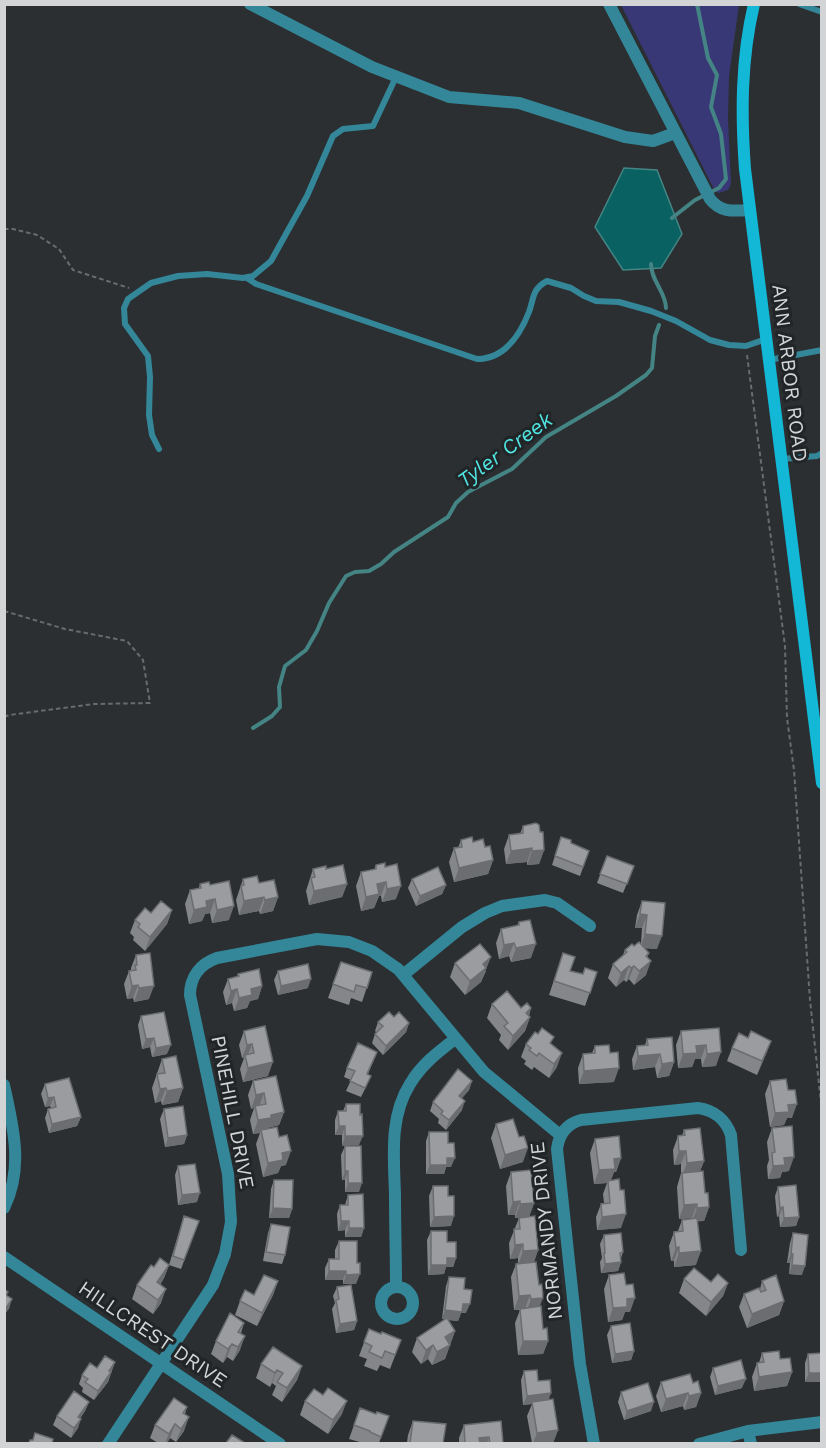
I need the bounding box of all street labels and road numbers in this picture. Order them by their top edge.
street label: ANN ARBOR ROAD [767,283,813,463]
street label: PINEHILL DRIVE [206,1033,260,1191]
street label: NORMANDY DRIVE [525,1141,567,1321]
street label: HILLCREST DRIVE [74,1275,232,1393]

